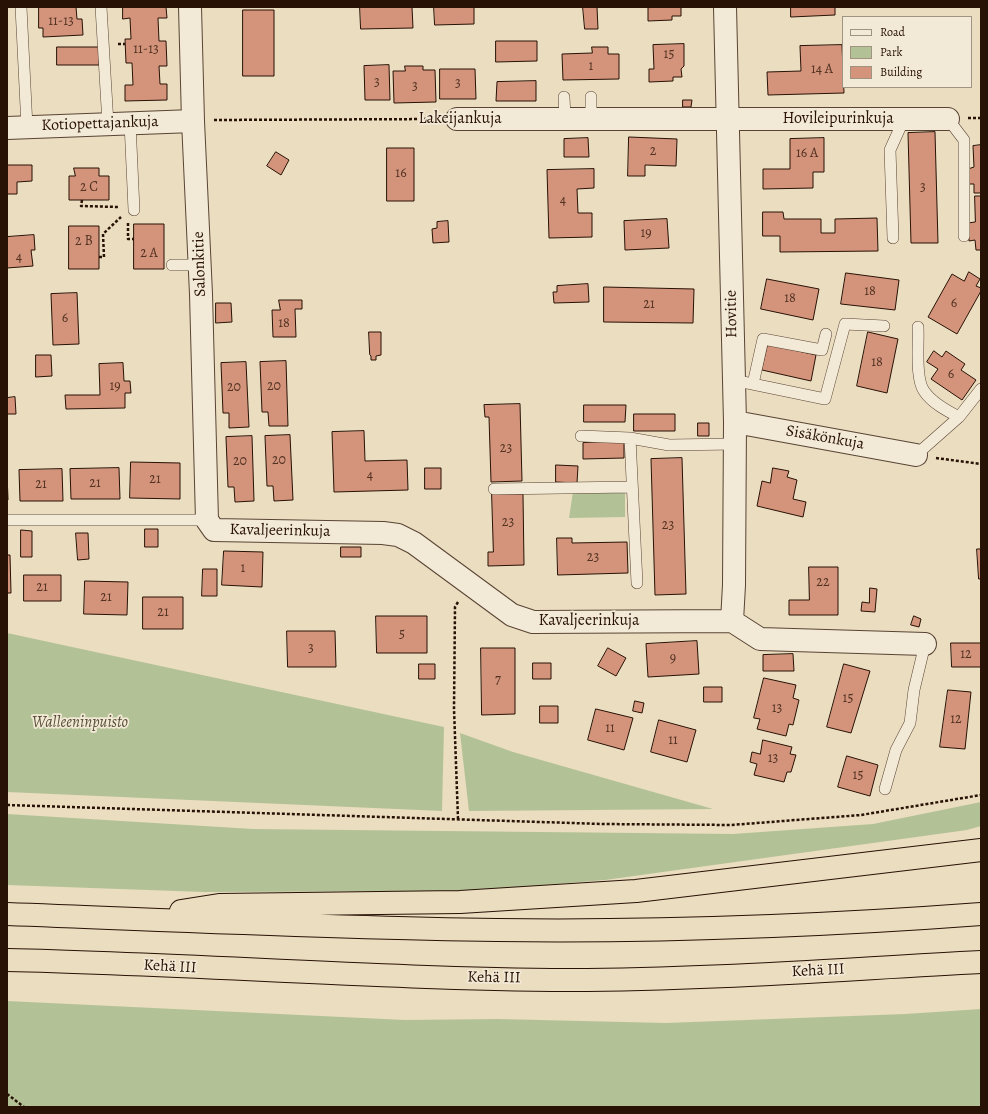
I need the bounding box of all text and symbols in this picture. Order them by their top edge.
house number: 11-13 [48,14,74,30]
legend [842,16,972,88]
text: Road [880,24,905,40]
house number: 11-13 [133,42,159,58]
text: Park [880,44,903,60]
house number: 15 [664,47,674,63]
house number: 1 [589,59,593,75]
house number: 14 A [811,62,833,78]
text: Building [880,64,922,80]
house number: 3 [374,75,380,91]
house number: 3 [455,76,461,92]
house number: 3 [412,79,418,95]
street label: Lakeijankuja [418,109,502,129]
street label: Hovileipurinkuja [782,109,894,129]
street label: Kotiopettajankuja [41,112,159,136]
house number: 2 [650,144,656,160]
house number: 16 A [796,146,818,162]
house number: 16 [395,166,407,182]
house number: 2 C [80,180,98,196]
house number: 3 [920,180,926,196]
house number: 4 [560,193,566,209]
house number: 19 [640,226,652,242]
street label: Salonkitie [189,231,211,297]
house number: 2 B [75,234,93,250]
house number: 2 A [140,246,158,262]
house number: 4 [16,250,22,266]
house number: 18 [864,284,876,300]
street label: Hovitie [722,290,742,338]
house number: 18 [784,291,796,307]
house number: 6 [951,296,957,312]
house number: 21 [643,297,655,313]
house number: 6 [62,311,68,327]
house number: 18 [278,316,290,332]
house number: 18 [871,355,883,371]
house number: 6 [948,367,954,383]
house number: 19 [109,379,121,395]
house number: 20 [267,379,281,395]
house number: 20 [227,380,241,396]
street label: Sisäkönkuja [784,422,866,454]
house number: 23 [500,441,512,457]
house number: 20 [272,453,286,469]
house number: 20 [233,454,247,470]
house number: 4 [367,468,373,484]
house number: 21 [149,472,161,488]
house number: 21 [89,476,101,492]
house number: 21 [35,477,47,493]
house number: 23 [502,515,514,531]
house number: 23 [662,518,674,534]
street label: Kavaljeerinkuja [229,521,331,541]
house number: 23 [587,550,599,566]
house number: 1 [241,561,245,577]
house number: 22 [816,575,830,591]
house number: 21 [36,580,48,596]
house number: 21 [100,590,112,606]
house number: 21 [157,605,169,621]
street label: Kavaljeerinkuja [538,611,640,631]
house number: 5 [399,627,405,643]
house number: 3 [308,641,314,657]
house number: 12 [960,647,972,663]
house number: 9 [670,651,676,667]
house number: 7 [495,673,501,689]
house number: 15 [843,691,853,707]
house number: 13 [772,701,782,717]
house number: 12 [950,712,962,728]
park label: Walleeninpuisto [32,713,128,733]
house number: 11 [605,721,615,737]
house number: 11 [668,733,678,749]
house number: 13 [768,751,778,767]
house number: 15 [853,768,863,784]
street label: Kehä III [143,956,197,978]
street label: Kehä III [791,960,845,982]
street label: Kehä III [467,968,521,988]

